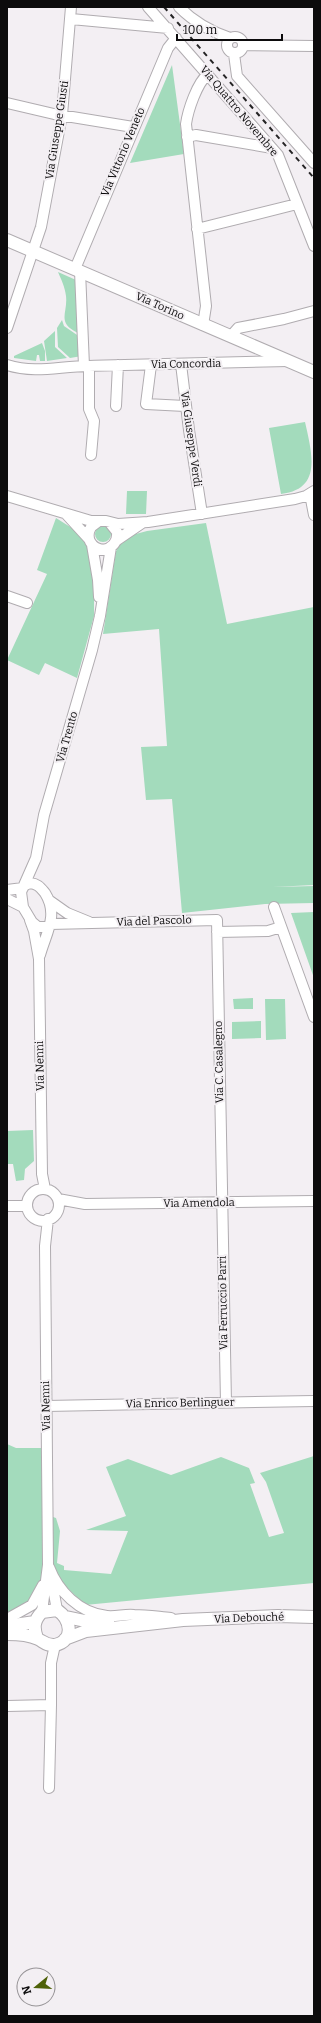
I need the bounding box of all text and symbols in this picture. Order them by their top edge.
scale bar [177,16,282,42]
text: 100 m [183,23,218,37]
street label: Via Quattro Novembre [197,63,281,159]
street label: Via Giuseppe Giusti [43,79,71,180]
street label: Via Vittorio Veneto [98,105,148,199]
street label: Via Torino [134,289,186,323]
street label: Via Concordia [151,357,221,371]
street label: Via Giuseppe Verdi [178,390,204,488]
street label: Via Trento [54,710,80,764]
street label: Via del Pascolo [116,913,192,929]
street label: Via C. Casalegno [212,1021,226,1103]
street label: Via Nenni [33,1040,47,1091]
street label: Via Amendola [163,1196,235,1210]
street label: Via Ferruccio Parri [216,1255,230,1350]
street label: Via Nenni [39,1380,53,1431]
street label: Via Enrico Berlinguer [125,1396,235,1410]
street label: Via Debouché [214,1610,284,1626]
north arrow [16,1967,56,2007]
text: N [19,1983,34,1996]

